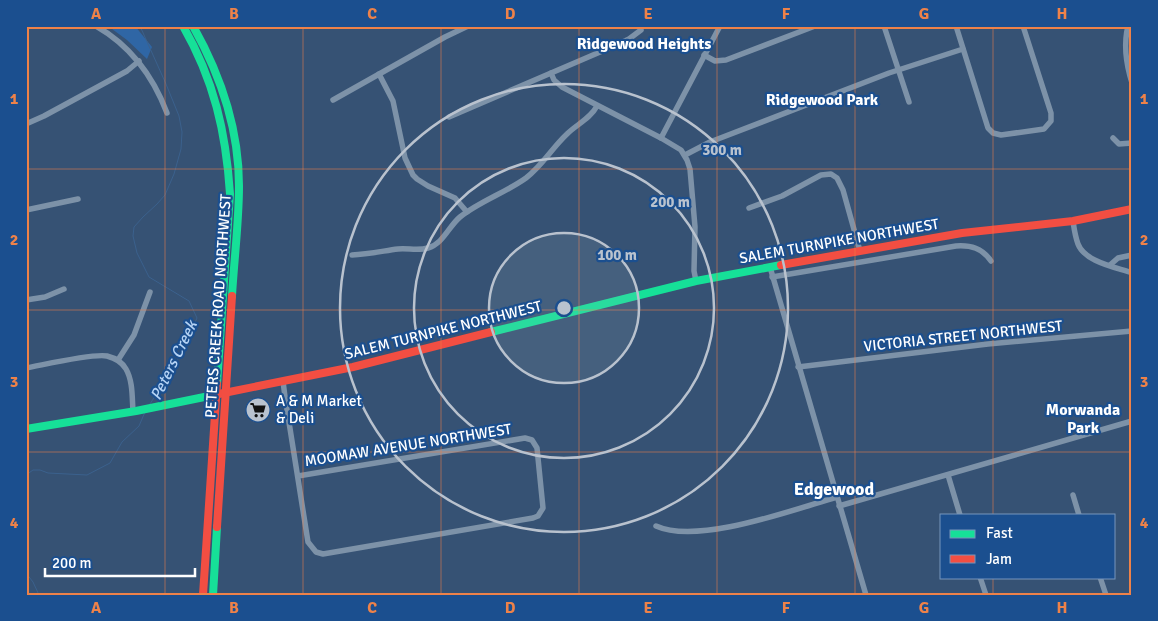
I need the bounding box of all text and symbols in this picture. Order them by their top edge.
text: A [91,4,102,24]
text: B [229,4,239,24]
text: C [367,4,377,24]
text: D [505,4,516,24]
text: E [643,4,653,24]
text: F [782,4,791,24]
text: G [919,4,929,24]
text: H [1057,4,1067,24]
district label: Ridgewood Heights [577,34,711,54]
text: 1 [10,89,19,109]
text: 1 [1140,89,1149,109]
district label: Ridgewood Park [766,90,879,110]
text: 300 m [702,141,742,159]
street label: PETERS CREEK ROAD NORTHWEST [201,193,235,419]
text: 200 m [650,193,690,211]
street label: SALEM TURNPIKE NORTHWEST [738,214,941,267]
text: 2 [10,230,18,250]
text: 2 [1140,230,1148,250]
text: 100 m [597,246,637,264]
street label: SALEM TURNPIKE NORTHWEST [343,297,544,363]
centre of rings [555,299,573,317]
water label: Peters Creek [146,316,203,403]
street label: VICTORIA STREET NORTHWEST [863,317,1064,355]
text: 3 [10,372,18,392]
text: 3 [1140,372,1148,392]
place label: A & M Market & Deli [276,392,362,427]
supermarket icon: A & M Market & Deli [245,397,271,423]
district label: Morwanda Park [1046,400,1120,438]
street label: MOOMAW AVENUE NORTHWEST [303,420,513,470]
district label: Edgewood [794,478,874,500]
text: 4 [10,513,19,533]
text: 4 [1140,513,1149,533]
legend [940,514,1116,578]
text: Fast [986,524,1013,542]
scale bar [45,546,195,578]
text: Jam [986,550,1012,568]
text: 200 m [52,554,92,572]
text: A [91,598,102,618]
text: B [229,598,239,618]
text: C [367,598,377,618]
text: D [505,598,516,618]
text: E [643,598,653,618]
text: F [782,598,791,618]
text: G [919,598,929,618]
text: H [1057,598,1067,618]

